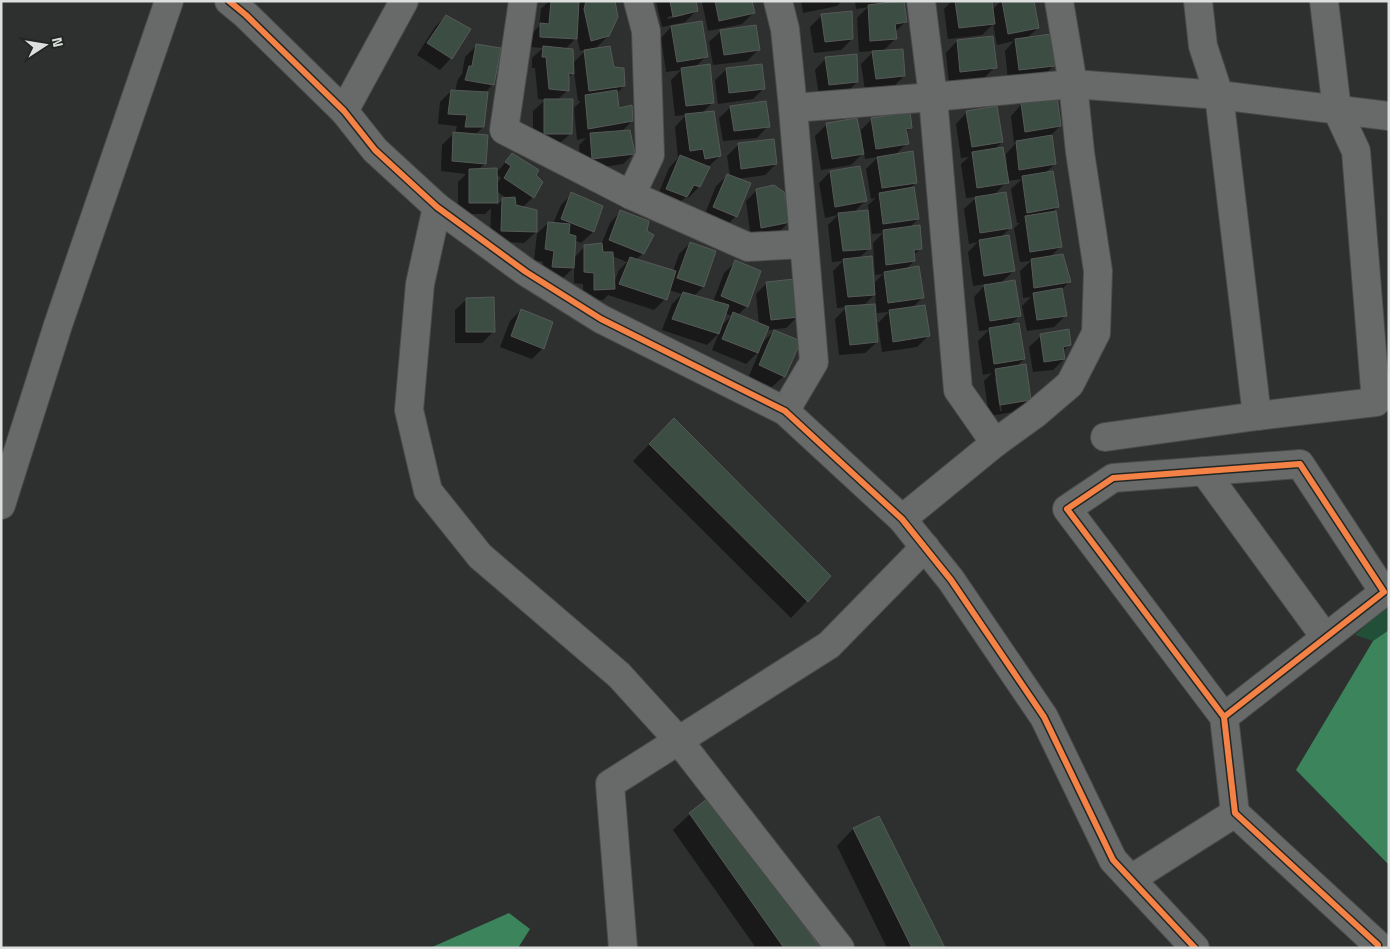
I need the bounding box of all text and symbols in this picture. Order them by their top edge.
north arrow [20,20,70,70]
text: N [47,35,69,49]

